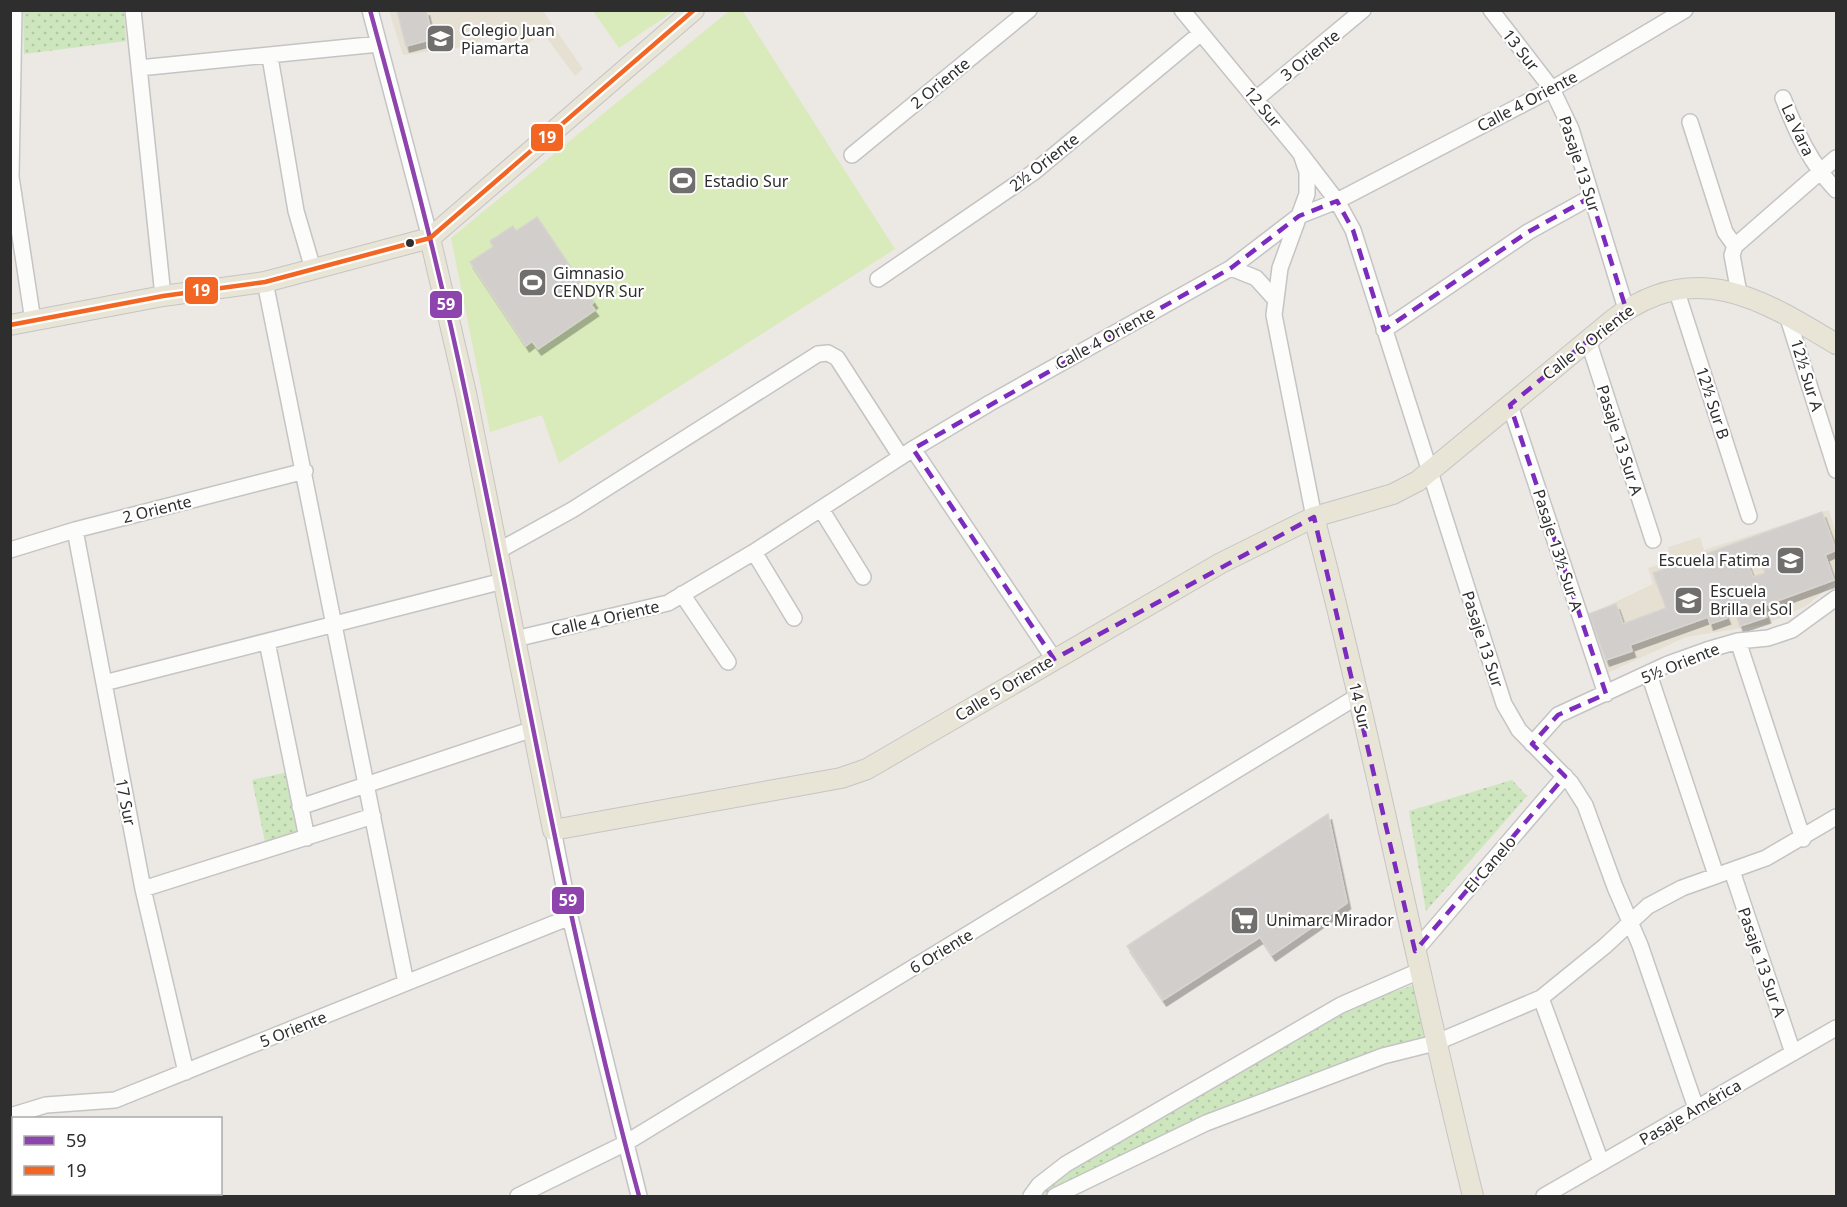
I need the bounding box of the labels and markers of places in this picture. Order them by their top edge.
place label: Colegio Juan Piamarta [461,19,555,59]
school or university icon: Colegio Juan Piamarta [424,23,456,55]
sports icon: Estadio Sur [667,165,699,197]
place label: Estadio Sur [704,170,789,192]
unlabelled marker [404,237,416,249]
place label: Gimnasio CENDYR Sur [553,262,645,302]
sports icon: Gimnasio CENDYR Sur [516,266,548,298]
school or university icon: Escuela Fatima [1775,544,1807,576]
place label: Escuela Fatima [1658,549,1770,571]
place label: Escuela Brilla el Sol [1710,580,1792,620]
school or university icon: Escuela Brilla el Sol [1673,584,1705,616]
supermarket icon: Unimarc Mirador [1229,904,1261,936]
place label: Unimarc Mirador [1266,909,1394,931]

